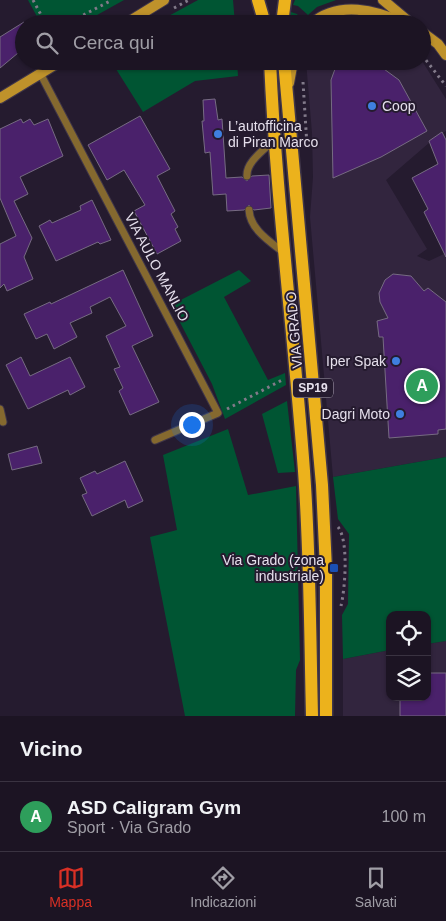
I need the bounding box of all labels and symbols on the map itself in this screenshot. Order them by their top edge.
place label: Coop [382,98,416,114]
marker: Coop [366,100,378,112]
place label: L’autofficina di Piran Marco [228,118,318,150]
marker: L’autofficina di Piran Marco [212,128,224,140]
street label: VIA AULO MANLIO [122,210,192,324]
street label: VIA GRADO [283,291,305,369]
place label: Iper Spak [326,353,387,369]
marker: Iper Spak [390,355,402,367]
pin: A [406,367,438,405]
road number: SP19 [293,378,333,398]
place label: Dagri Moto [322,406,390,422]
marker: Dagri Moto [394,408,406,420]
your location [179,412,205,438]
place label: Via Grado (zona industriale) [222,552,324,584]
marker: Via Grado (zona industriale) [328,562,340,574]

